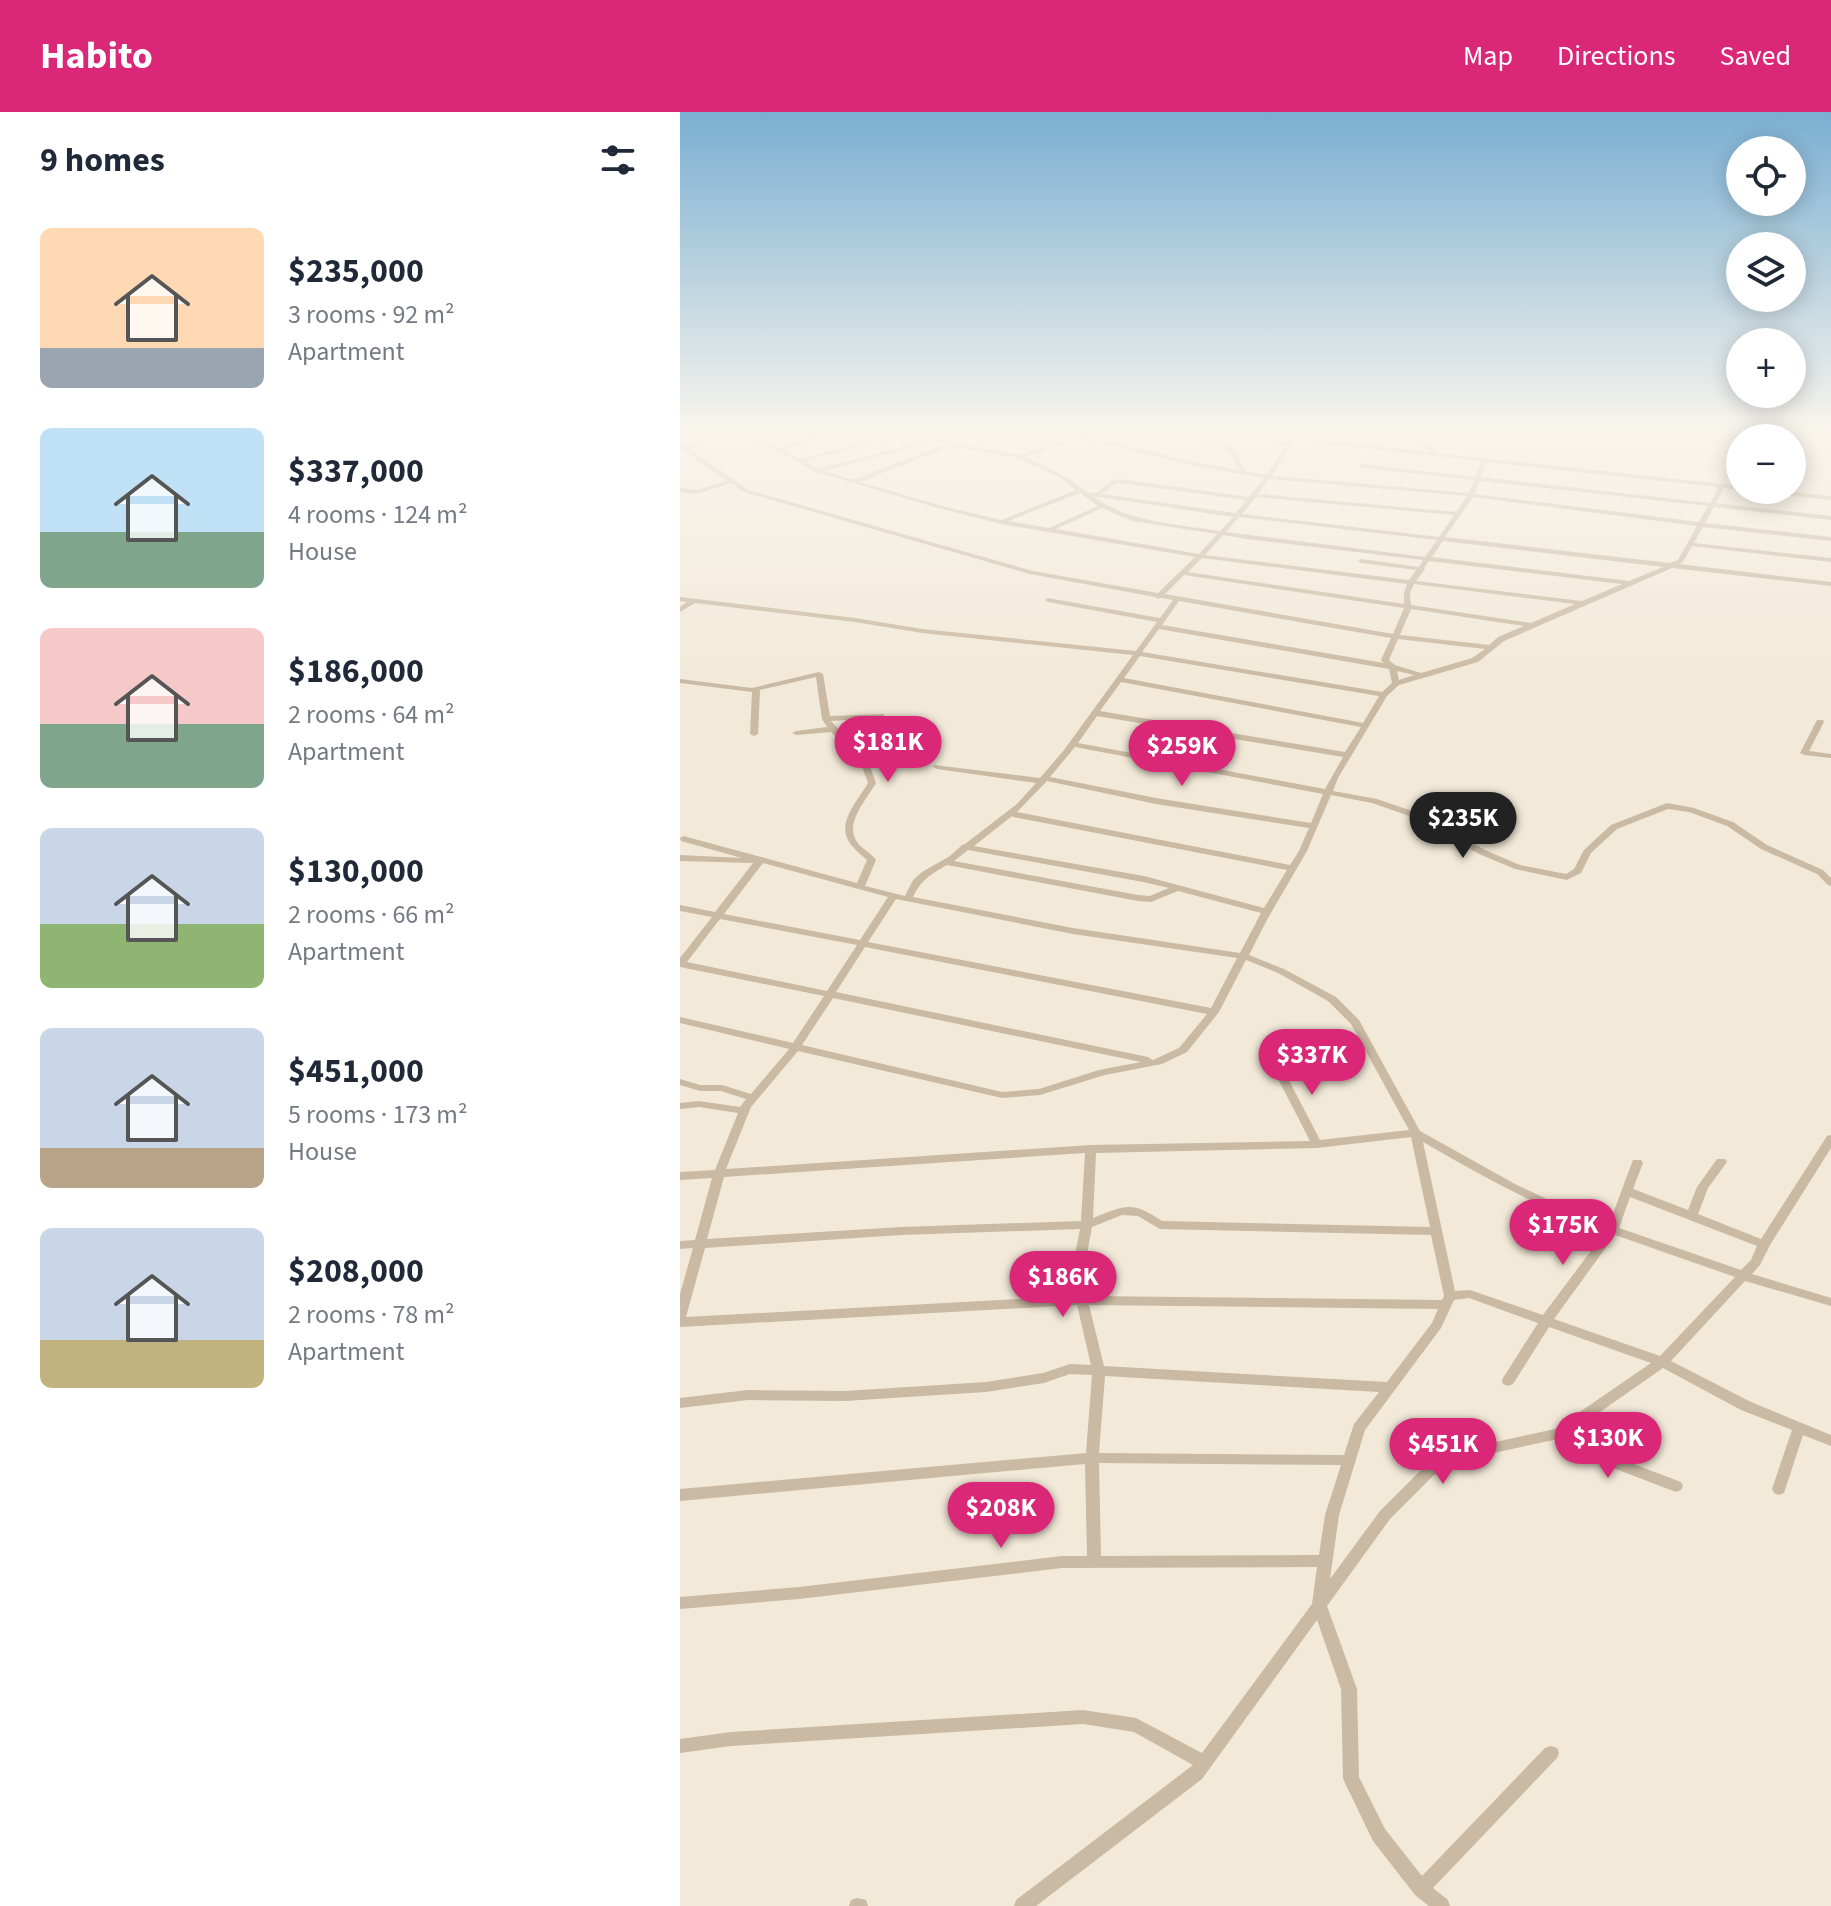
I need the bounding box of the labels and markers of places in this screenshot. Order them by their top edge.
pin: $181K [832,716,944,784]
pin: $259K [1126,720,1238,788]
pin: $235K [1407,792,1519,860]
pin: $337K [1256,1029,1368,1097]
pin: $175K [1507,1199,1619,1267]
pin: $186K [1007,1251,1119,1319]
pin: $130K [1552,1412,1664,1480]
pin: $451K [1387,1418,1499,1486]
pin: $208K [945,1482,1057,1550]

